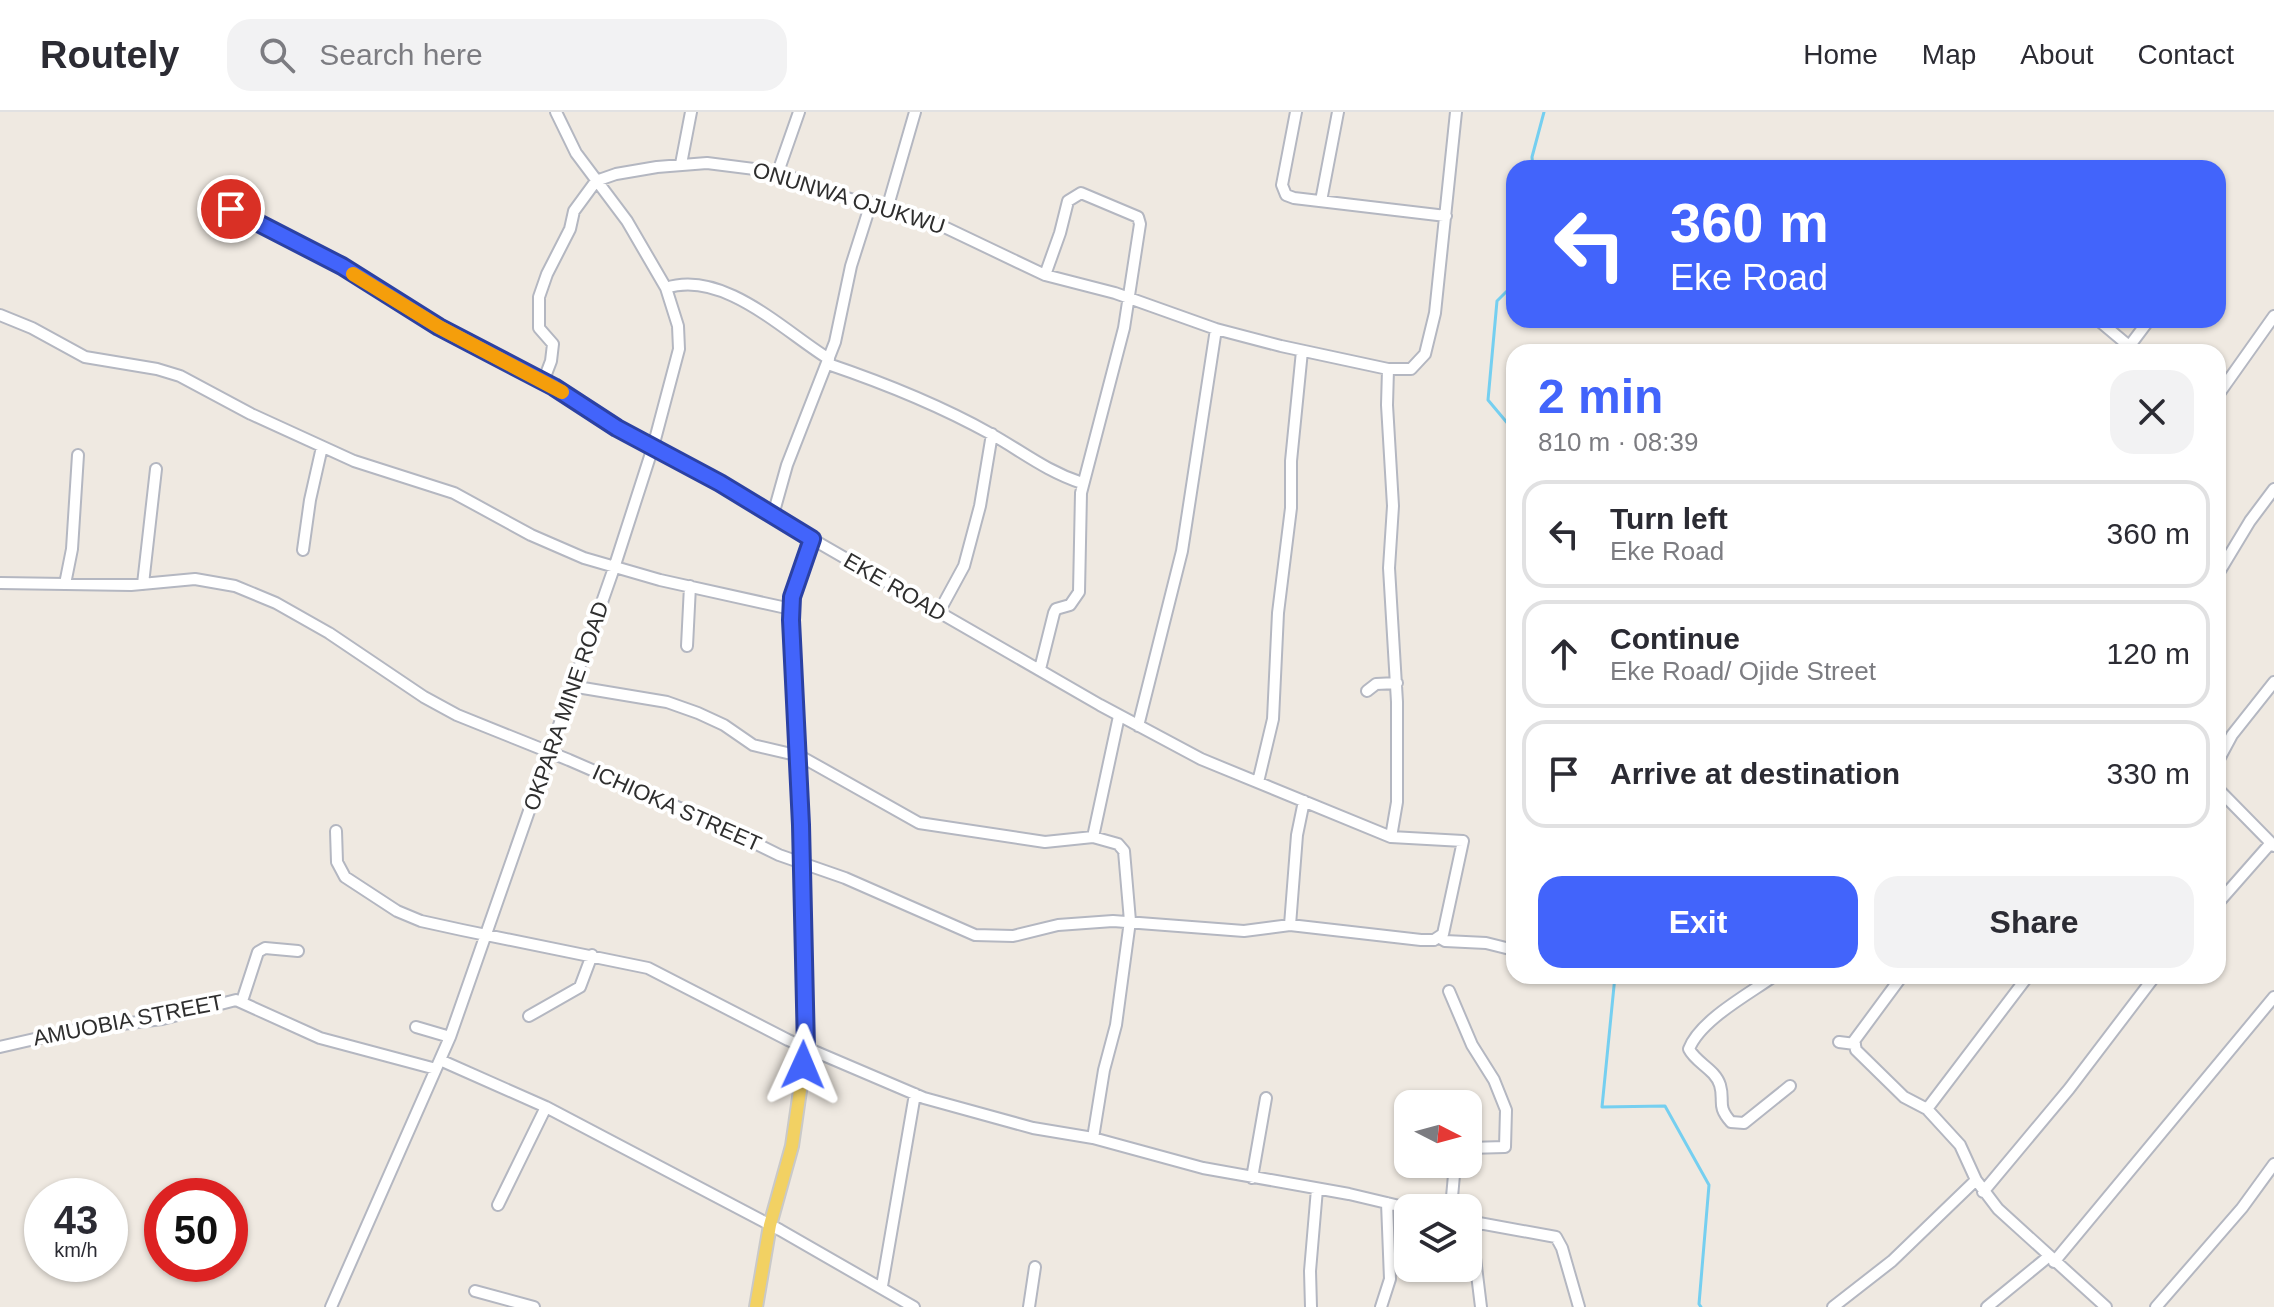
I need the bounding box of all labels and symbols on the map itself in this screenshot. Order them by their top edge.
street label: ONUNWA OJUKWU [750,157,948,239]
pin [197,175,265,243]
street label: EKE ROAD [840,548,950,626]
street label: OKPARA MINE ROAD [518,598,614,814]
street label: ICHIOKA STREET [589,760,765,856]
street label: AMUOBIA STREET [31,989,225,1051]
position arrow [761,1023,845,1107]
north arrow [1394,1090,1482,1178]
speed limit sign: 50 [144,1178,248,1282]

